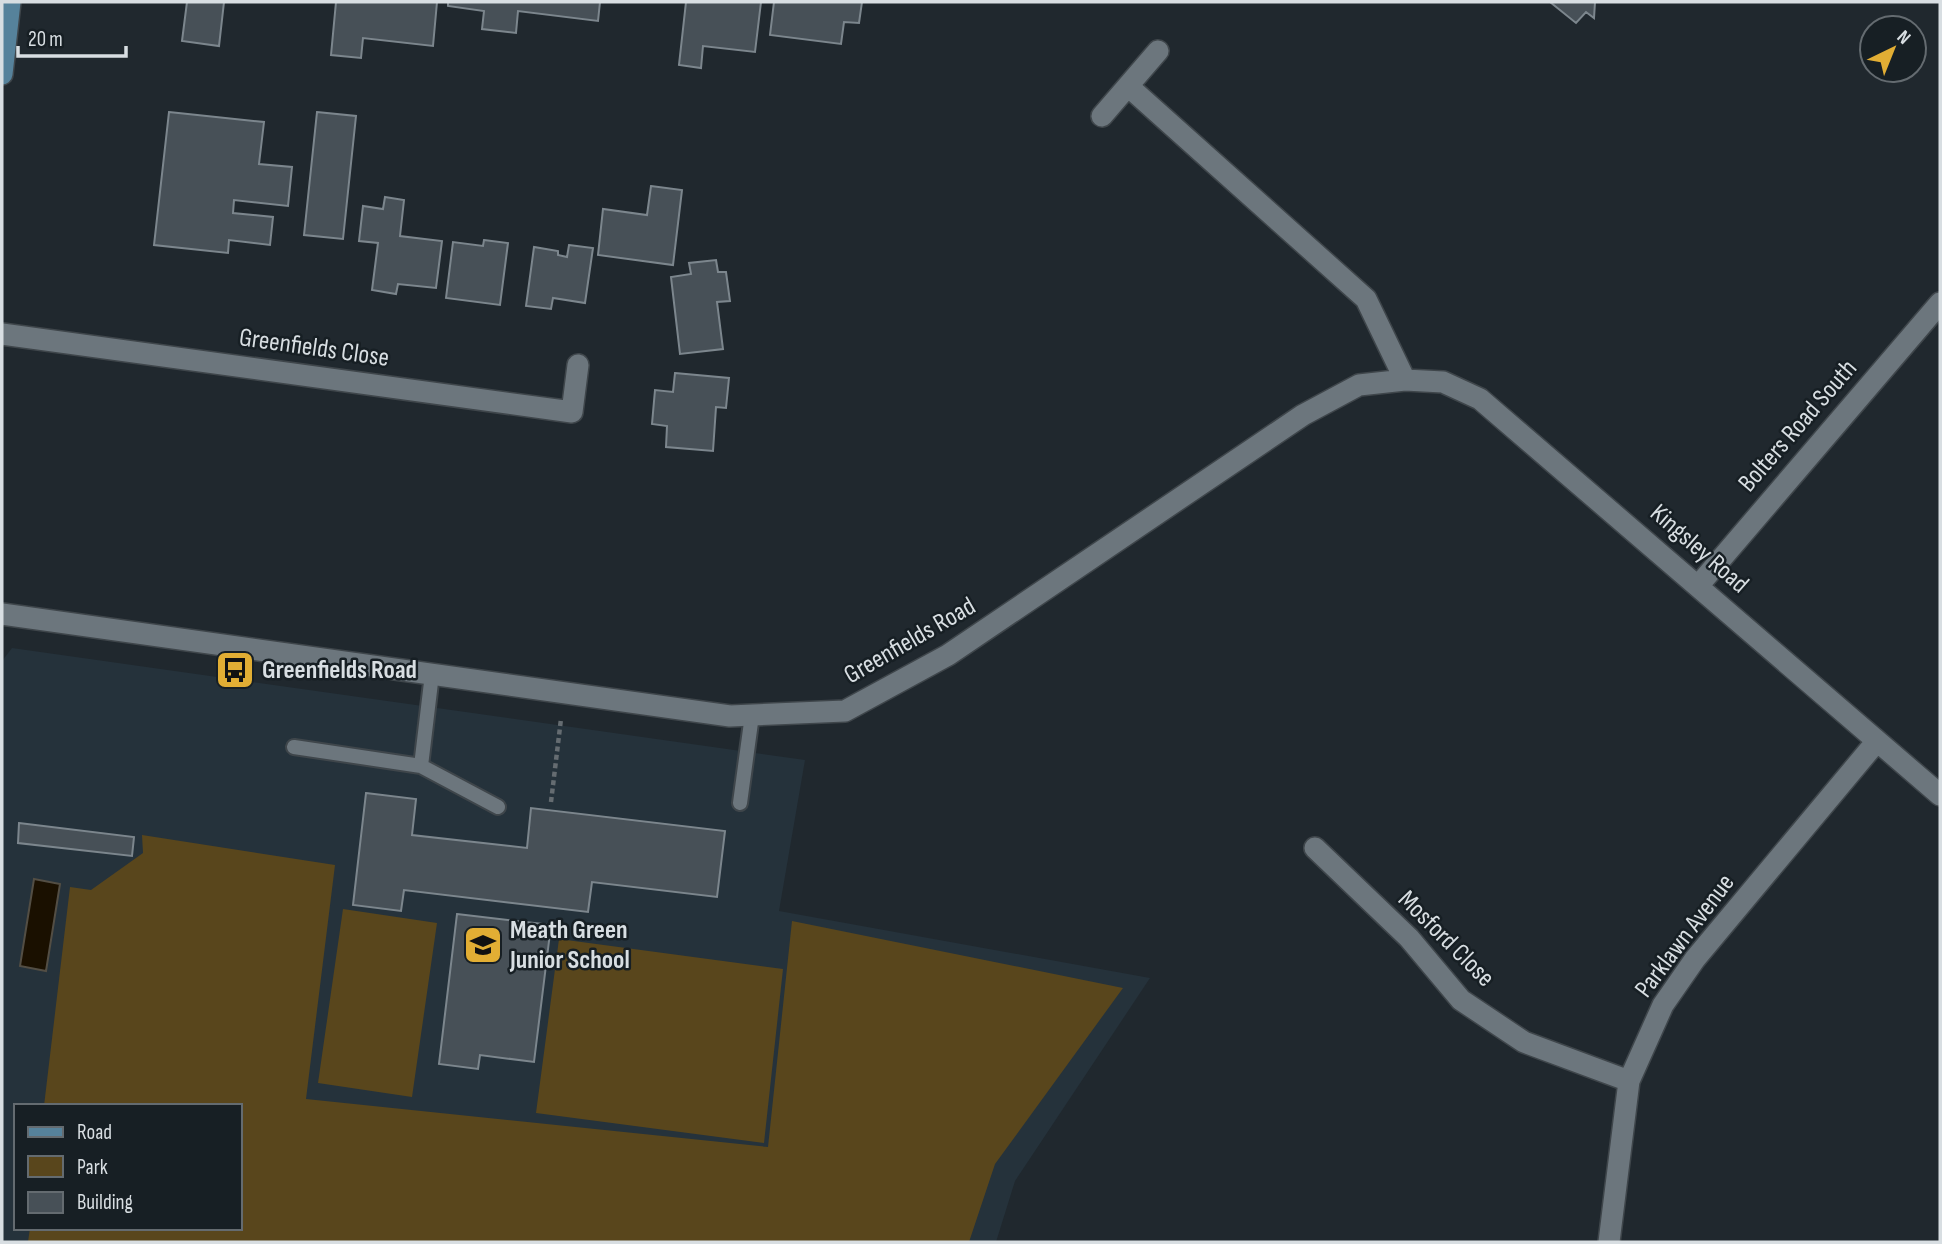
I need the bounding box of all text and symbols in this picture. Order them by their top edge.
scale bar [18,14,126,58]
north arrow [1858,14,1928,84]
text: N [1892,26,1915,50]
text: 20 m [28,27,63,52]
street label: Greenfields Close [237,322,391,374]
street label: Bolters Road South [1732,353,1864,499]
street label: Kingsley Road [1644,498,1754,600]
street label: Greenfields Road [839,591,981,691]
bus stop icon: Greenfields Road [214,649,256,691]
place label: Greenfields Road [262,655,417,686]
street label: Parklawn Avenue [1629,868,1741,1004]
street label: Mosford Close [1391,884,1501,994]
place label: Meath Green Junior School [509,915,630,976]
school or university icon: Meath Green Junior School [462,924,504,966]
legend [14,1104,242,1230]
text: Road [77,1120,112,1145]
text: Park [77,1155,108,1180]
text: Building [77,1190,133,1215]

